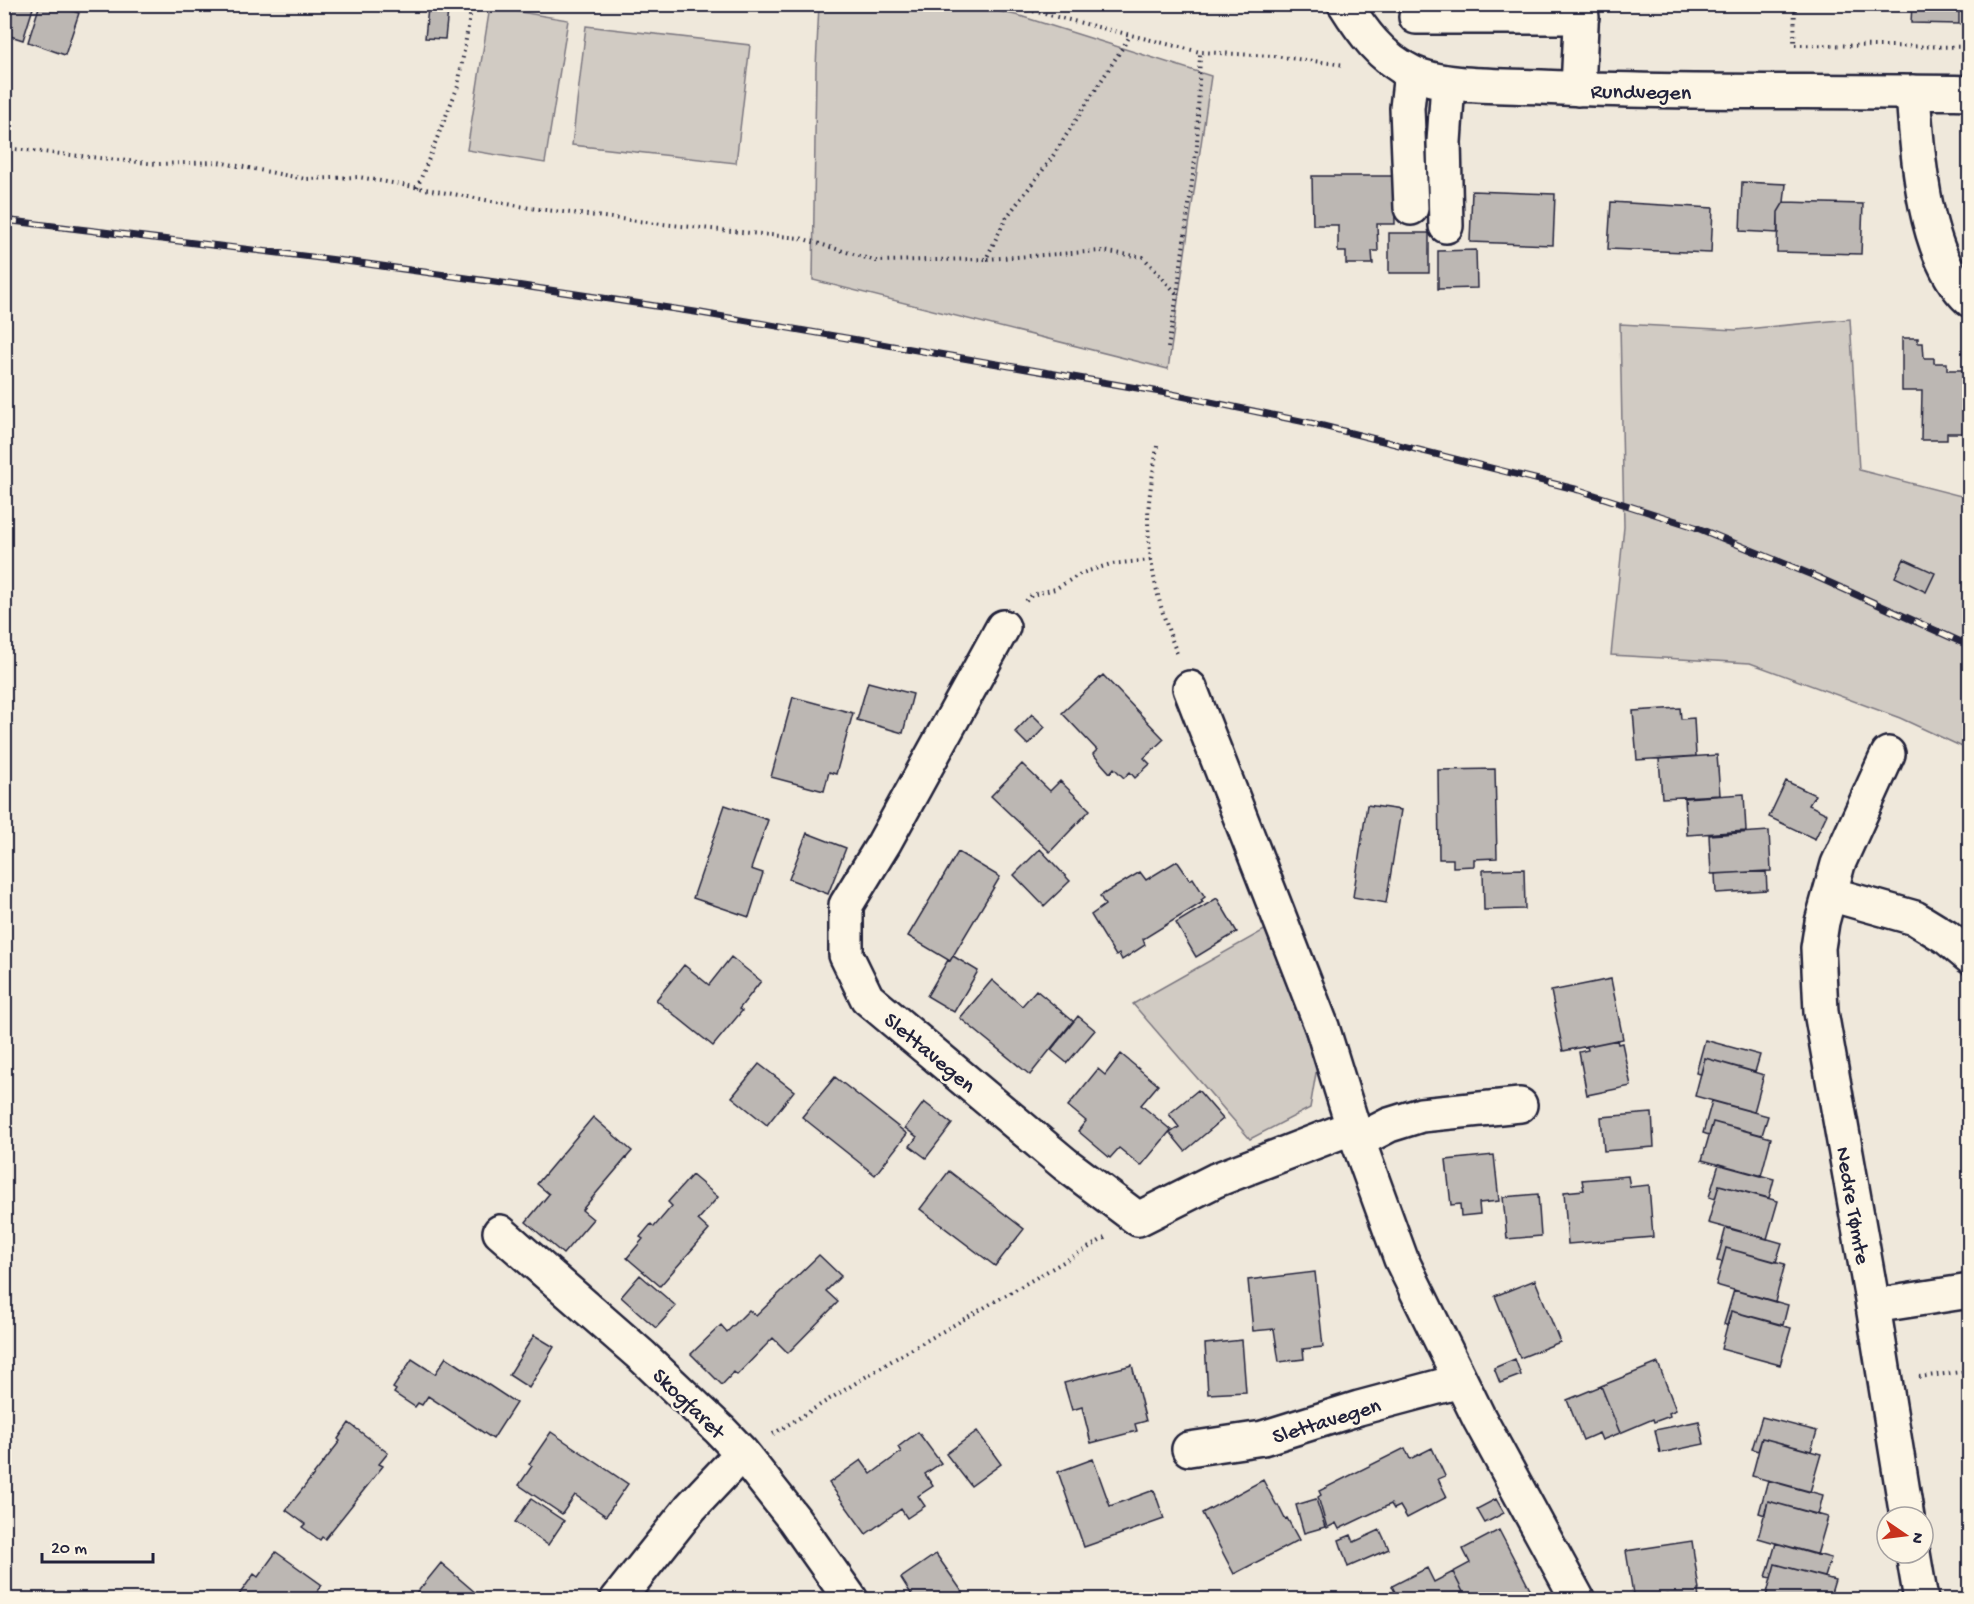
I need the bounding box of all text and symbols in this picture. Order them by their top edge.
street label: Rundvegen [1590,80,1692,108]
street label: Slettavegen [877,1008,980,1100]
street label: Nedre Tømte [1828,1145,1874,1267]
street label: Skogfaret [645,1364,730,1447]
street label: Slettavegen [1270,1394,1385,1452]
north arrow [1875,1505,1935,1565]
scale bar [42,1526,153,1564]
text: N [1906,1530,1927,1546]
text: 20 m [51,1539,87,1560]

